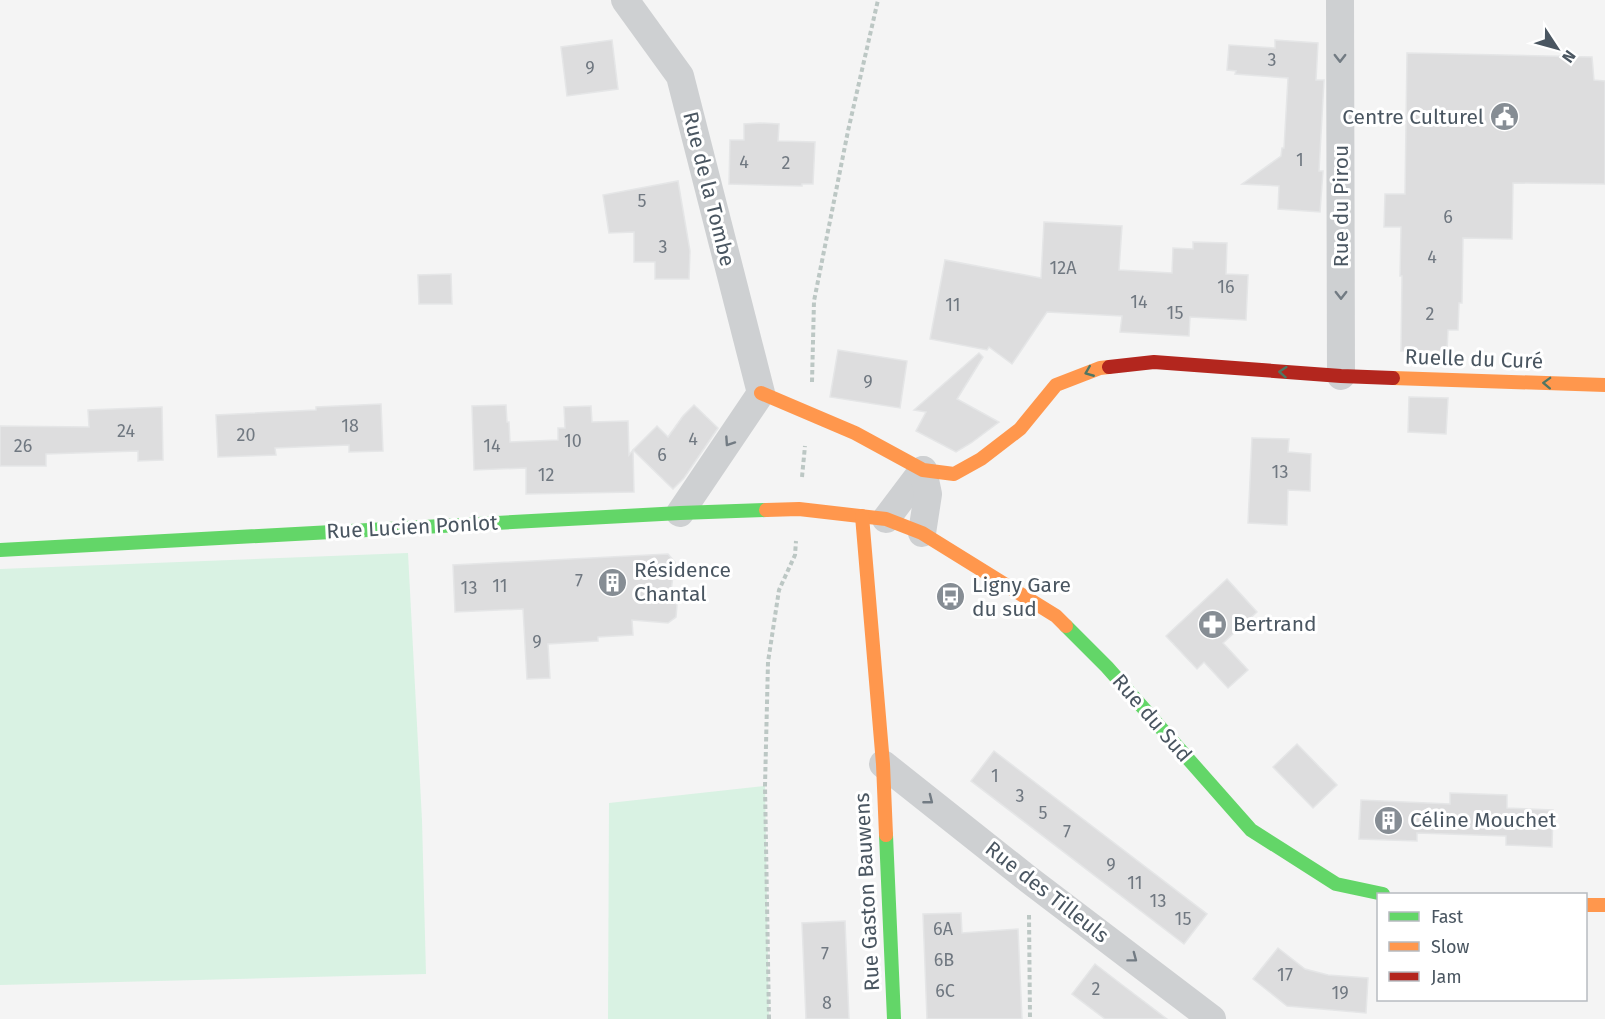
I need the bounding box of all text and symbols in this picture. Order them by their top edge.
north arrow [1527,18,1587,78]
text: N [1558,47,1580,66]
house number: 3 [1268,49,1276,71]
one-way arrow [1334,54,1346,63]
house number: 9 [585,57,595,79]
public building icon: Centre Culturel [1489,101,1521,133]
place label: Centre Culturel [1342,104,1484,130]
street label: Rue de la Tombe [677,109,741,269]
street label: Rue du Pirou [1328,145,1354,267]
house number: 1 [1296,149,1304,171]
house number: 4 [739,151,749,173]
house number: 2 [782,152,791,174]
house number: 5 [637,190,647,212]
house number: 6 [1443,206,1453,228]
house number: 3 [659,236,667,258]
house number: 4 [1427,246,1437,268]
house number: 12A [1049,257,1077,279]
house number: 16 [1217,276,1235,298]
house number: 14 [1130,291,1148,313]
one-way arrow [1335,291,1347,300]
house number: 11 [945,294,961,316]
house number: 15 [1167,302,1183,324]
house number: 2 [1426,303,1435,325]
street label: Ruelle du Curé [1404,344,1544,374]
one-way arrow [1084,365,1095,377]
one-way arrow [1278,365,1287,378]
house number: 9 [863,371,873,393]
one-way arrow [1542,376,1551,389]
house number: 18 [341,415,359,437]
house number: 24 [117,420,135,442]
house number: 20 [237,424,255,446]
house number: 4 [688,428,698,450]
house number: 10 [564,430,582,452]
house number: 26 [14,435,32,457]
house number: 14 [483,435,501,457]
one-way arrow [725,435,736,446]
house number: 6 [657,444,667,466]
house number: 13 [1272,461,1288,483]
house number: 12 [538,464,554,486]
street label: Rue Lucien Ponlot [326,510,499,544]
place label: Résidence Chantal [634,557,731,607]
building icon: Résidence Chantal [597,566,629,598]
house number: 7 [575,570,583,592]
place label: Ligny Gare du sud [972,572,1071,622]
house number: 11 [492,575,508,597]
house number: 13 [461,577,477,599]
bus stop icon: Ligny Gare du sud [935,581,967,613]
pharmacy icon: Bertrand [1196,608,1228,640]
place label: Bertrand [1233,611,1317,637]
house number: 9 [532,631,542,653]
street label: Rue du Sud [1107,669,1197,767]
house number: 1 [991,765,999,787]
house number: 3 [1016,785,1024,807]
street label: Rue Gaston Bauwens [849,792,885,992]
one-way arrow [922,793,933,804]
house number: 5 [1038,802,1048,824]
building icon: Céline Mouchet [1373,804,1405,836]
place label: Céline Mouchet [1410,807,1557,833]
house number: 7 [1063,821,1071,843]
street label: Rue des Tilleuls [980,836,1114,949]
house number: 9 [1106,854,1116,876]
house number: 11 [1127,872,1143,894]
house number: 13 [1150,890,1166,912]
legend [1377,893,1587,1001]
text: Fast [1431,906,1464,928]
house number: 15 [1175,908,1191,930]
house number: 6A [933,918,954,940]
text: Slow [1431,936,1470,958]
house number: 7 [821,943,829,965]
house number: 6B [934,949,954,971]
one-way arrow [1126,951,1137,962]
house number: 17 [1277,964,1293,986]
text: Jam [1431,966,1462,988]
house number: 2 [1092,978,1101,1000]
house number: 6C [935,980,955,1002]
house number: 19 [1331,982,1349,1004]
house number: 8 [822,992,832,1014]

